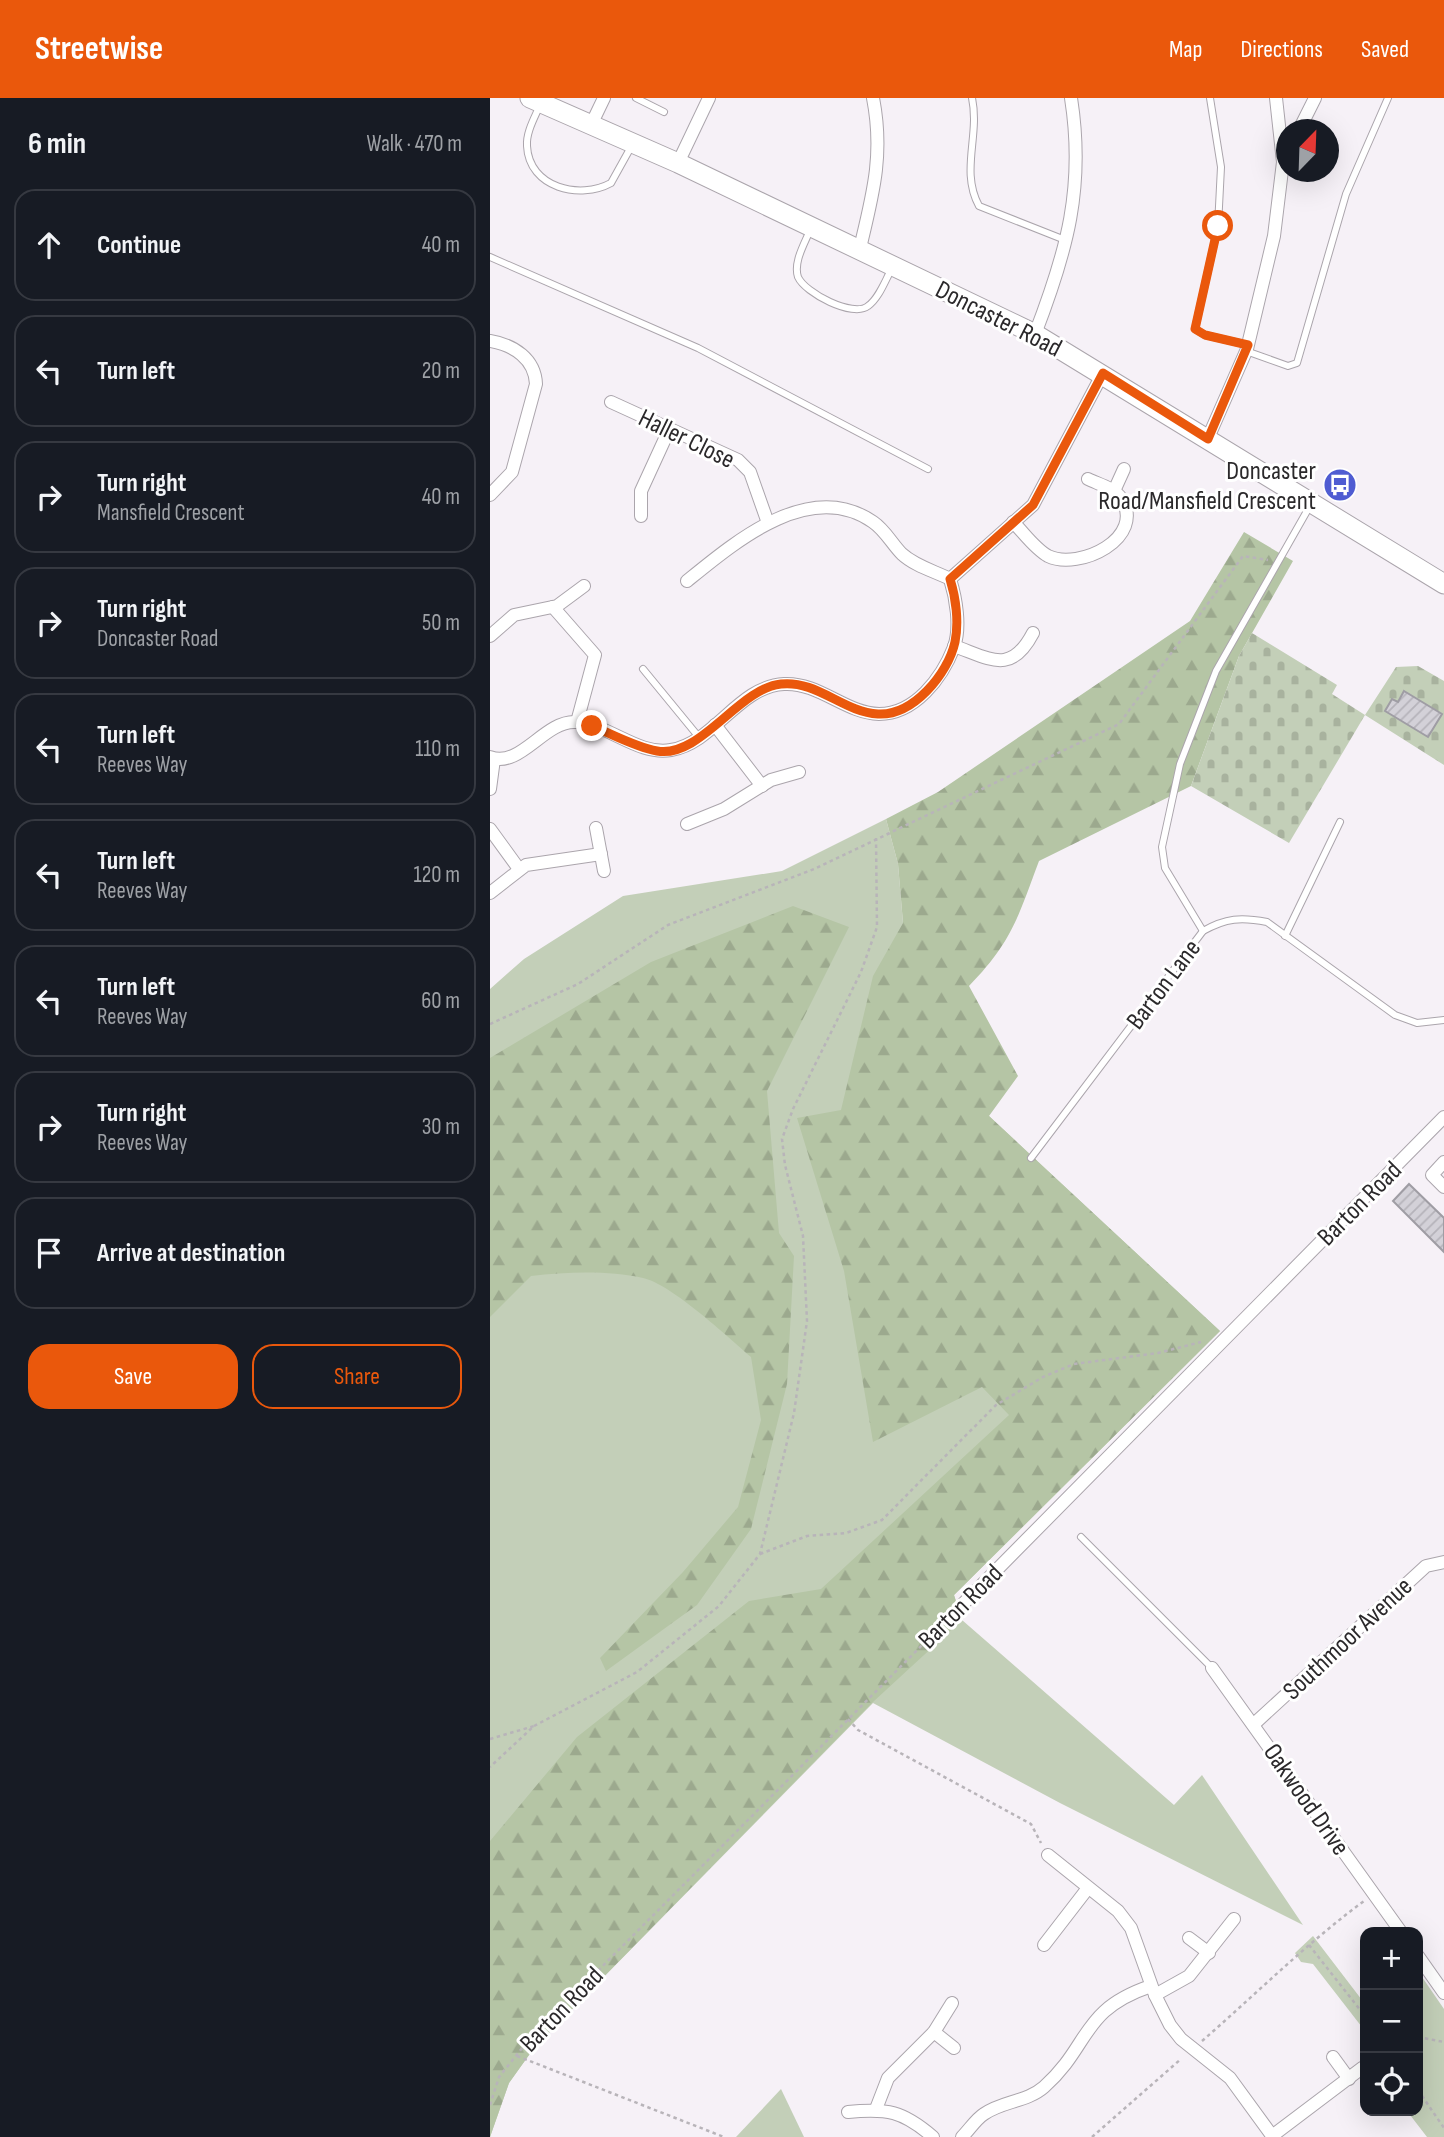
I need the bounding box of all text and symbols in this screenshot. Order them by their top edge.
text: Streetwise [35,29,163,69]
text: Map [1169,35,1202,64]
text: Directions [1240,35,1323,64]
text: Saved [1361,35,1409,64]
north arrow [1276,119,1339,182]
text: 6 min [28,126,86,162]
text: Walk · 470 m [367,130,462,158]
route start [1202,210,1233,241]
icon: ahead [30,226,68,264]
text: Continue [97,230,181,261]
text: 40 m [422,231,460,259]
street label: Doncaster Road [930,274,1066,364]
icon: left [30,352,68,390]
text: Turn left [97,356,175,387]
text: 20 m [422,357,460,385]
street label: Haller Close [633,403,739,476]
place label: Doncaster Road/Mansfield Crescent [1098,456,1317,517]
bus stop icon: Doncaster Road/Mansfield Crescent [1321,466,1359,504]
text: Turn right [97,468,186,499]
icon: right [30,478,68,516]
text: 40 m [422,483,460,511]
text: Mansfield Crescent [97,499,245,527]
text: Turn right [97,594,186,625]
icon: right [30,604,68,642]
text: 50 m [422,609,460,637]
text: Doncaster Road [97,625,218,653]
route end [576,710,607,741]
text: Turn left [97,720,175,751]
icon: left [30,730,68,768]
text: 110 m [415,735,460,763]
text: Reeves Way [97,751,187,779]
text: Turn left [97,846,175,877]
icon: left [30,856,68,894]
text: 120 m [414,861,460,889]
text: Reeves Way [97,877,187,905]
street label: Barton Lane [1120,934,1208,1036]
text: Turn left [97,972,175,1003]
icon: left [30,982,68,1020]
text: 60 m [421,987,460,1015]
text: Reeves Way [97,1003,187,1031]
text: Turn right [97,1098,186,1129]
icon: right [30,1108,68,1146]
text: 30 m [422,1113,460,1141]
text: Reeves Way [97,1129,187,1157]
street label: Barton Road [1311,1155,1409,1253]
icon: arrive [30,1234,68,1272]
text: Arrive at destination [97,1238,285,1269]
button: Save [28,1344,238,1409]
button: Share [252,1344,462,1409]
street label: Barton Road [912,1558,1010,1656]
street label: Southmoor Avenue [1277,1571,1419,1707]
street label: Oakwood Drive [1256,1738,1355,1862]
map controls [1360,1927,1423,2116]
button: + [1360,1927,1423,1990]
street label: Barton Road [514,1961,610,2059]
button: − [1360,1990,1423,2053]
button: locate [1360,2053,1423,2116]

